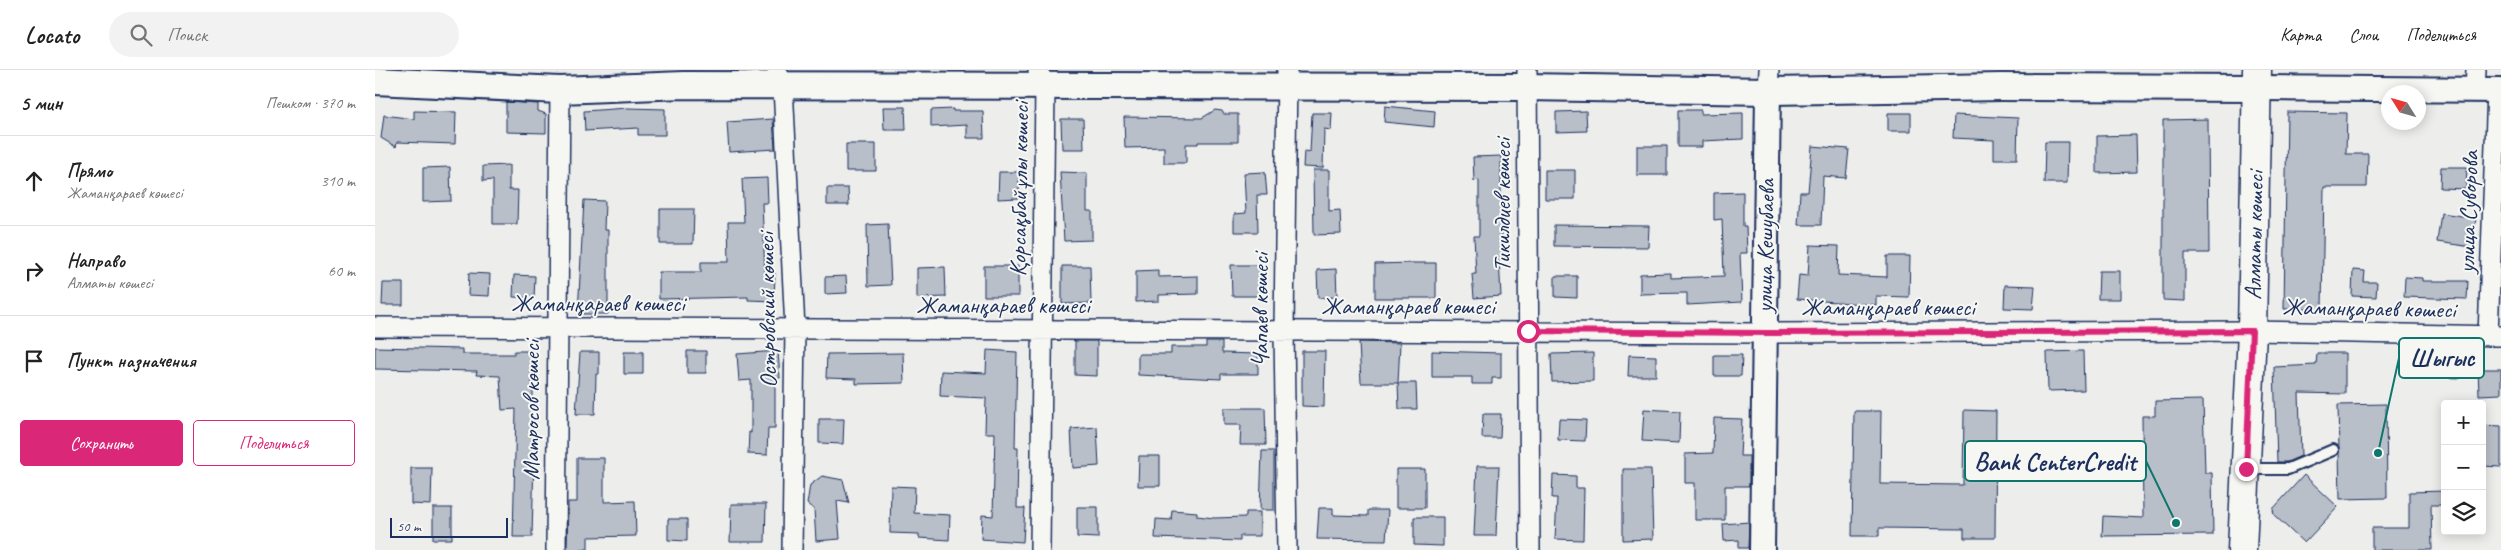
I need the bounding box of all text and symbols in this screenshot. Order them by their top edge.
search box [109,12,459,57]
text: Locato [25,20,79,50]
icon: search [127,21,155,49]
text: Поиск [167,23,207,47]
text: Карта [2280,24,2321,46]
text: Слои [2349,24,2378,46]
text: Поделиться [2406,24,2476,46]
north arrow [2381,85,2426,130]
text: 5 мин [20,90,62,116]
text: Пешком · 370 m [266,93,355,113]
street label: Қорсақбайұлы көшесі [1002,99,1036,277]
street label: Тикилдиев көшесі [1487,135,1517,272]
street label: улица Суворова [2451,149,2485,276]
text: Прямо [67,159,112,183]
icon: ahead [20,167,48,195]
street label: Алматы көшесі [2238,168,2270,300]
text: 310 m [321,171,355,191]
street label: улица Кешубаева [1749,178,1781,315]
text: Жаманқараев көшесі [67,183,183,203]
street label: Островский көшесі [751,229,783,388]
text: Направо [67,249,125,273]
street label: Чапаев көшесі [1245,250,1275,367]
icon: right [20,257,48,285]
text: 60 m [328,261,355,281]
text: Алматы көшесі [67,273,153,293]
street label: Жаманқараев көшесі [511,288,687,318]
street label: Жаманқараев көшесі [916,290,1092,320]
street label: Жаманқараев көшесі [1321,291,1497,321]
street label: Жаманқараев көшесі [2282,291,2458,325]
street label: Жаманқараев көшесі [1801,292,1977,322]
route start [1517,320,1540,343]
street label: Матросов көшесі [516,337,546,480]
callout: Шыгыс [2399,338,2484,378]
text: Шыгыс [2410,342,2476,374]
icon: arrive [20,347,48,375]
text: Пункт назначения [67,349,196,373]
map controls [2441,400,2486,535]
button: + [2441,400,2486,445]
button: Сохранить [20,420,183,466]
button: Поделиться [193,420,355,466]
callout: Bank CenterCredit [1965,441,2146,481]
button: − [2441,445,2486,490]
text: Bank CenterCredit [1974,446,2139,478]
route end [2235,458,2258,481]
button: layers [2441,490,2486,535]
scale bar [390,515,507,538]
text: 50 m [397,518,421,535]

